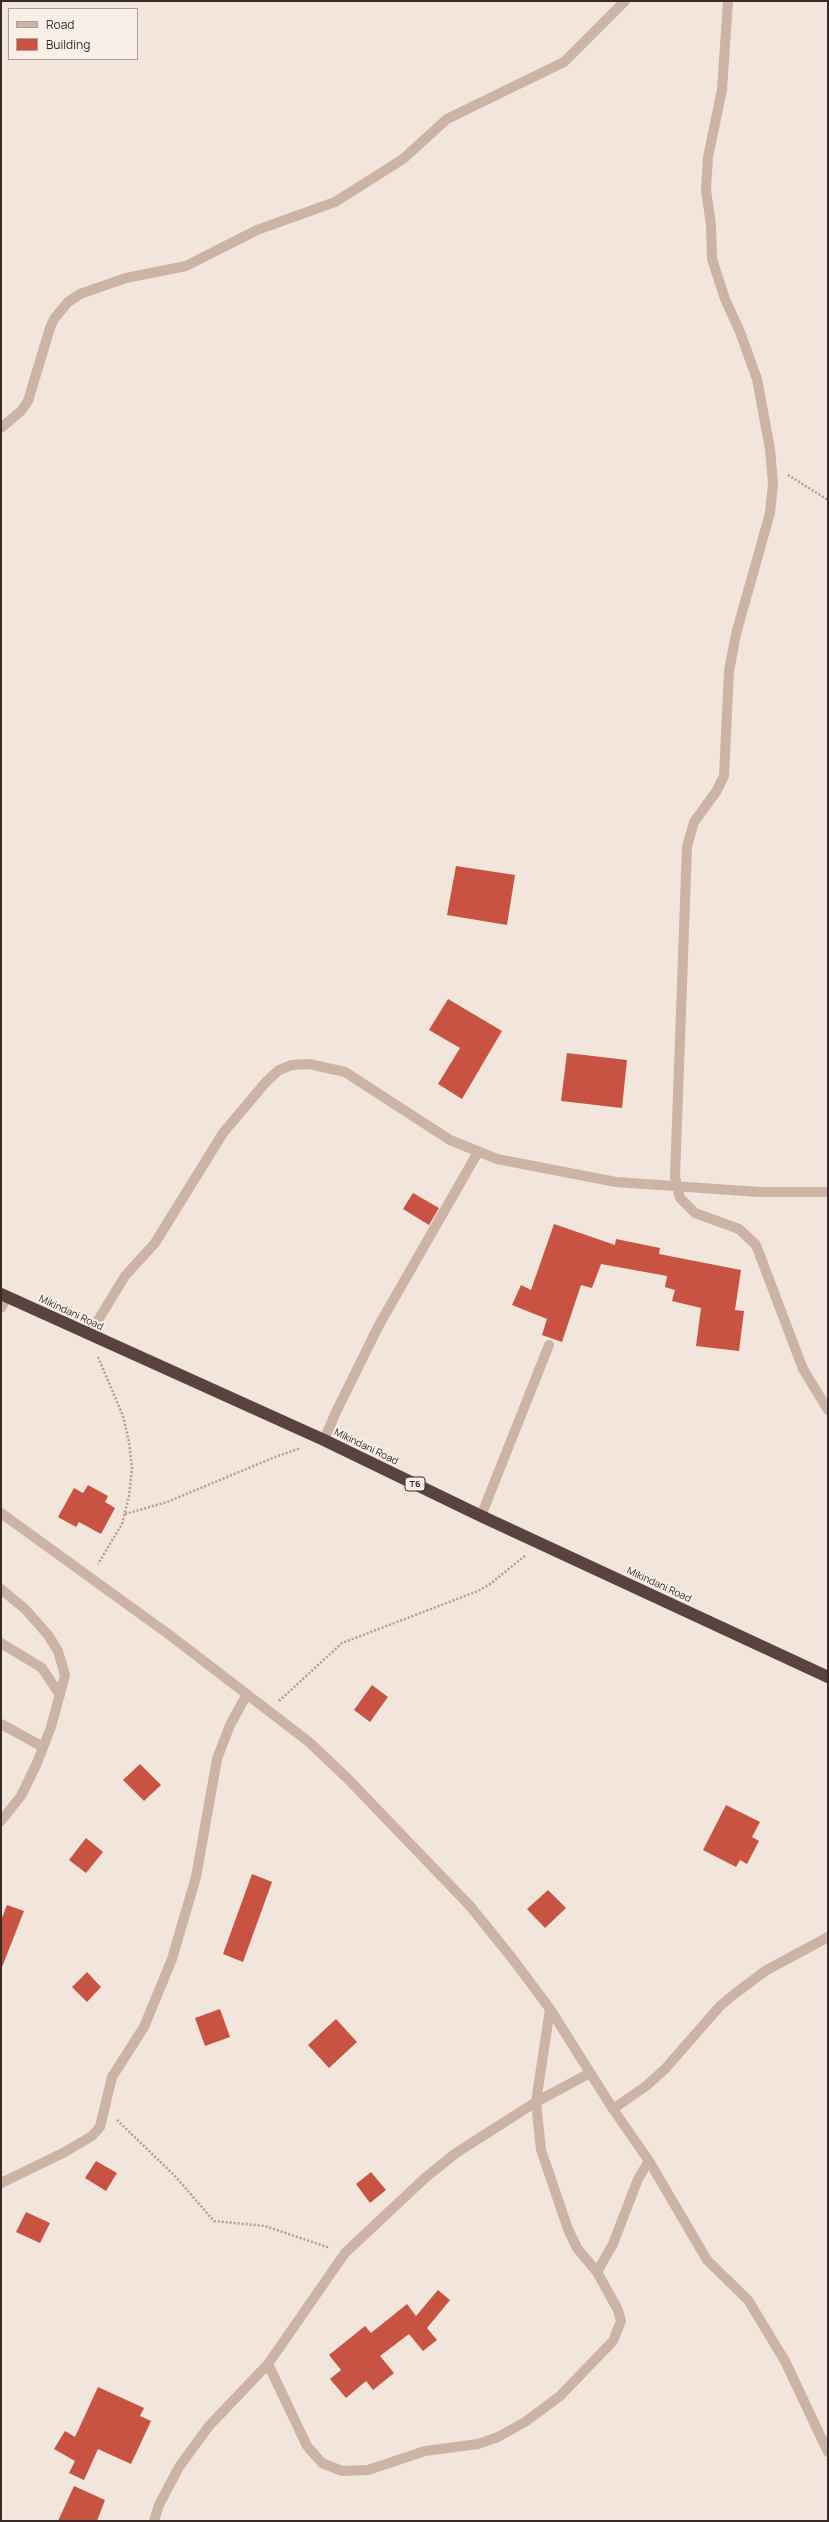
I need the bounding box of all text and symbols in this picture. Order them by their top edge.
legend [8,8,138,60]
text: Road [46,16,74,33]
text: Building [46,36,90,53]
street label: Mikindani Road [37,1293,105,1333]
street label: Mikindani Road [332,1426,400,1468]
road number: T6 [405,1477,425,1491]
street label: Mikindani Road [625,1565,693,1605]

